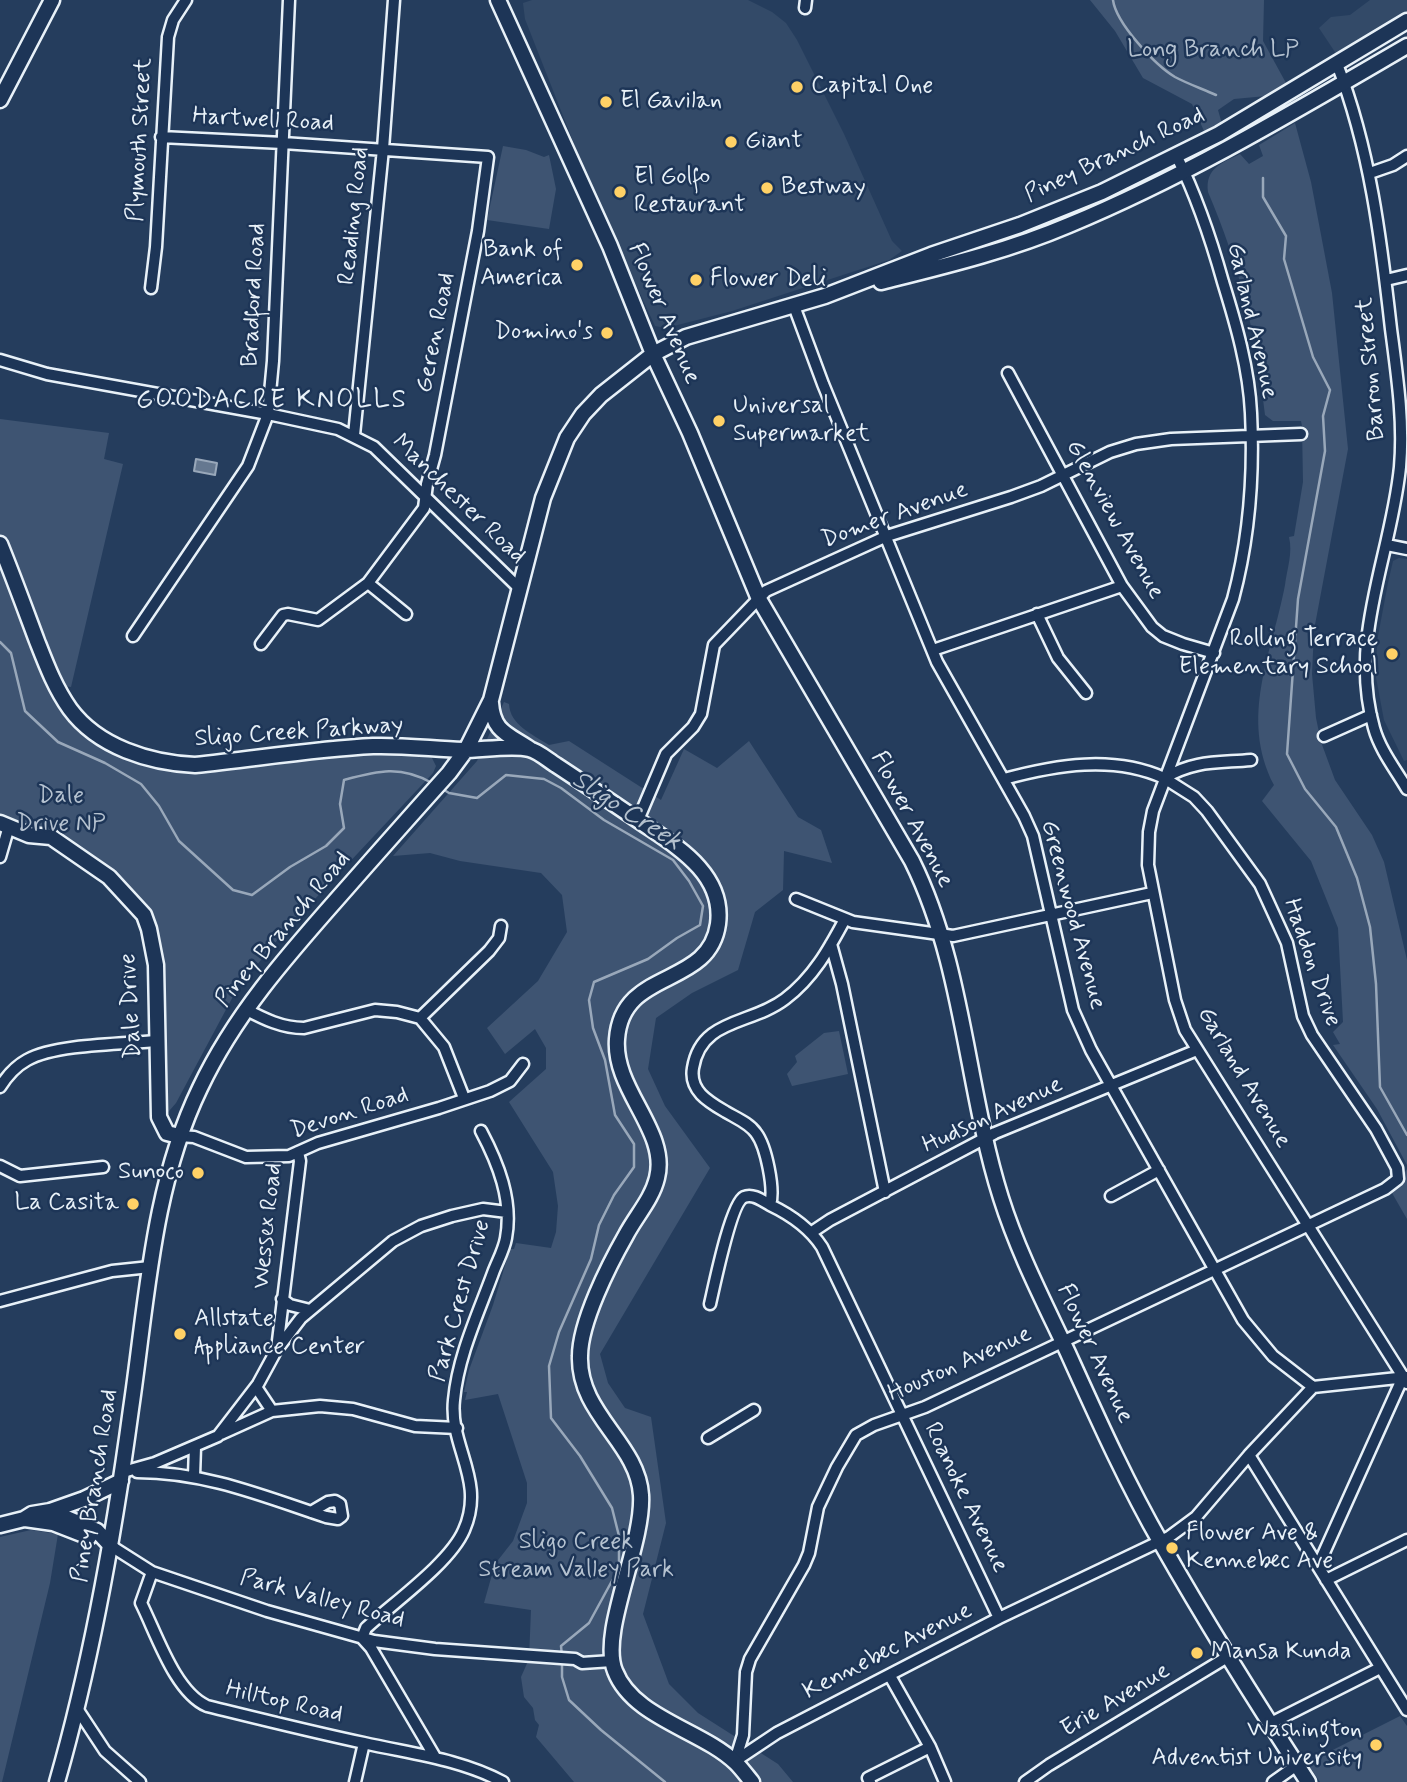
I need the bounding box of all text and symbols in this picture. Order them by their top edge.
park label: Long Branch LP [1127,37,1299,65]
street label: Plymouth Street [122,57,160,223]
place label: Capital One [811,73,933,101]
marker: Capital One [789,79,805,95]
place label: El Gavilan [620,88,722,116]
marker: El Gavilan [598,94,614,110]
street label: Piney Branch Road [1020,102,1210,210]
street label: Hartwell Road [191,103,335,139]
place label: Giant [745,128,802,156]
marker: Giant [723,134,739,150]
street label: Reading Road [333,145,377,287]
place label: El Golfo Restaurant [634,164,746,220]
place label: Bestway [781,174,866,202]
marker: Bestway [759,180,775,196]
marker: El Golfo Restaurant [612,184,628,200]
street label: Bradford Road [237,222,273,368]
place label: Bank of America [480,237,563,293]
street label: Flower Avenue [620,239,706,389]
street label: Garland Avenue [1219,240,1283,402]
marker: Bank of America [569,257,585,273]
place label: Flower Deli [710,266,826,294]
street label: Geren Road [411,270,463,396]
marker: Flower Deli [688,272,704,288]
street label: Barron Street [1351,296,1393,442]
place label: Domino's [495,319,593,347]
marker: Domino's [599,325,615,341]
district label: GOODACRE KNOLLS [140,386,404,418]
place label: Universal Supermarket [733,393,870,449]
marker: Universal Supermarket [711,413,727,429]
street label: Manchester Road [385,429,531,571]
street label: Glenview Avenue [1058,435,1170,605]
street label: Domer Avenue [818,476,972,556]
place label: Rolling Terrace Elementary School [1179,626,1378,682]
marker: Rolling Terrace Elementary School [1384,646,1400,662]
street label: Sligo Creek Parkway [194,711,404,755]
street label: Flower Avenue [863,747,959,893]
water label: Sligo Creek [565,765,687,859]
park label: Dale Drive NP [17,783,105,839]
street label: Greenwood Avenue [1033,817,1111,1013]
street label: Piney Branch Road [210,846,358,1014]
street label: Haddon Drive [1276,895,1346,1031]
street label: Dale Drive [115,953,149,1059]
street label: Garland Avenue [1190,1002,1296,1154]
street label: Hudson Avenue [918,1071,1068,1161]
street label: Devon Road [288,1081,412,1147]
place label: Sunoco [118,1159,184,1187]
street label: Wessex Road [248,1161,290,1291]
marker: Sunoco [190,1165,206,1181]
place label: La Casita [14,1190,119,1218]
marker: La Casita [125,1196,141,1212]
street label: Park Crest Drive [424,1217,498,1385]
street label: Flower Avenue [1049,1280,1139,1428]
place label: Allstate Appliance Center [194,1306,365,1362]
street label: Houston Avenue [884,1320,1036,1410]
marker: Allstate Appliance Center [172,1326,188,1342]
street label: Piney Branch Road [67,1387,125,1585]
street label: Roanoke Avenue [916,1418,1014,1578]
place label: Flower Ave & Kennebec Ave [1186,1520,1333,1576]
park label: Sligo Creek Stream Valley Park [478,1529,674,1585]
marker: Flower Ave & Kennebec Ave [1164,1540,1180,1556]
street label: Park Valley Road [237,1564,407,1636]
street label: Kennebec Avenue [799,1597,977,1707]
place label: Mansa Kunda [1211,1639,1352,1667]
marker: Mansa Kunda [1189,1645,1205,1661]
street label: Erie Avenue [1056,1657,1176,1745]
street label: Hilltop Road [223,1676,345,1730]
place label: Washington Adventist University [1151,1717,1362,1773]
marker: Washington Adventist University [1368,1737,1384,1753]

